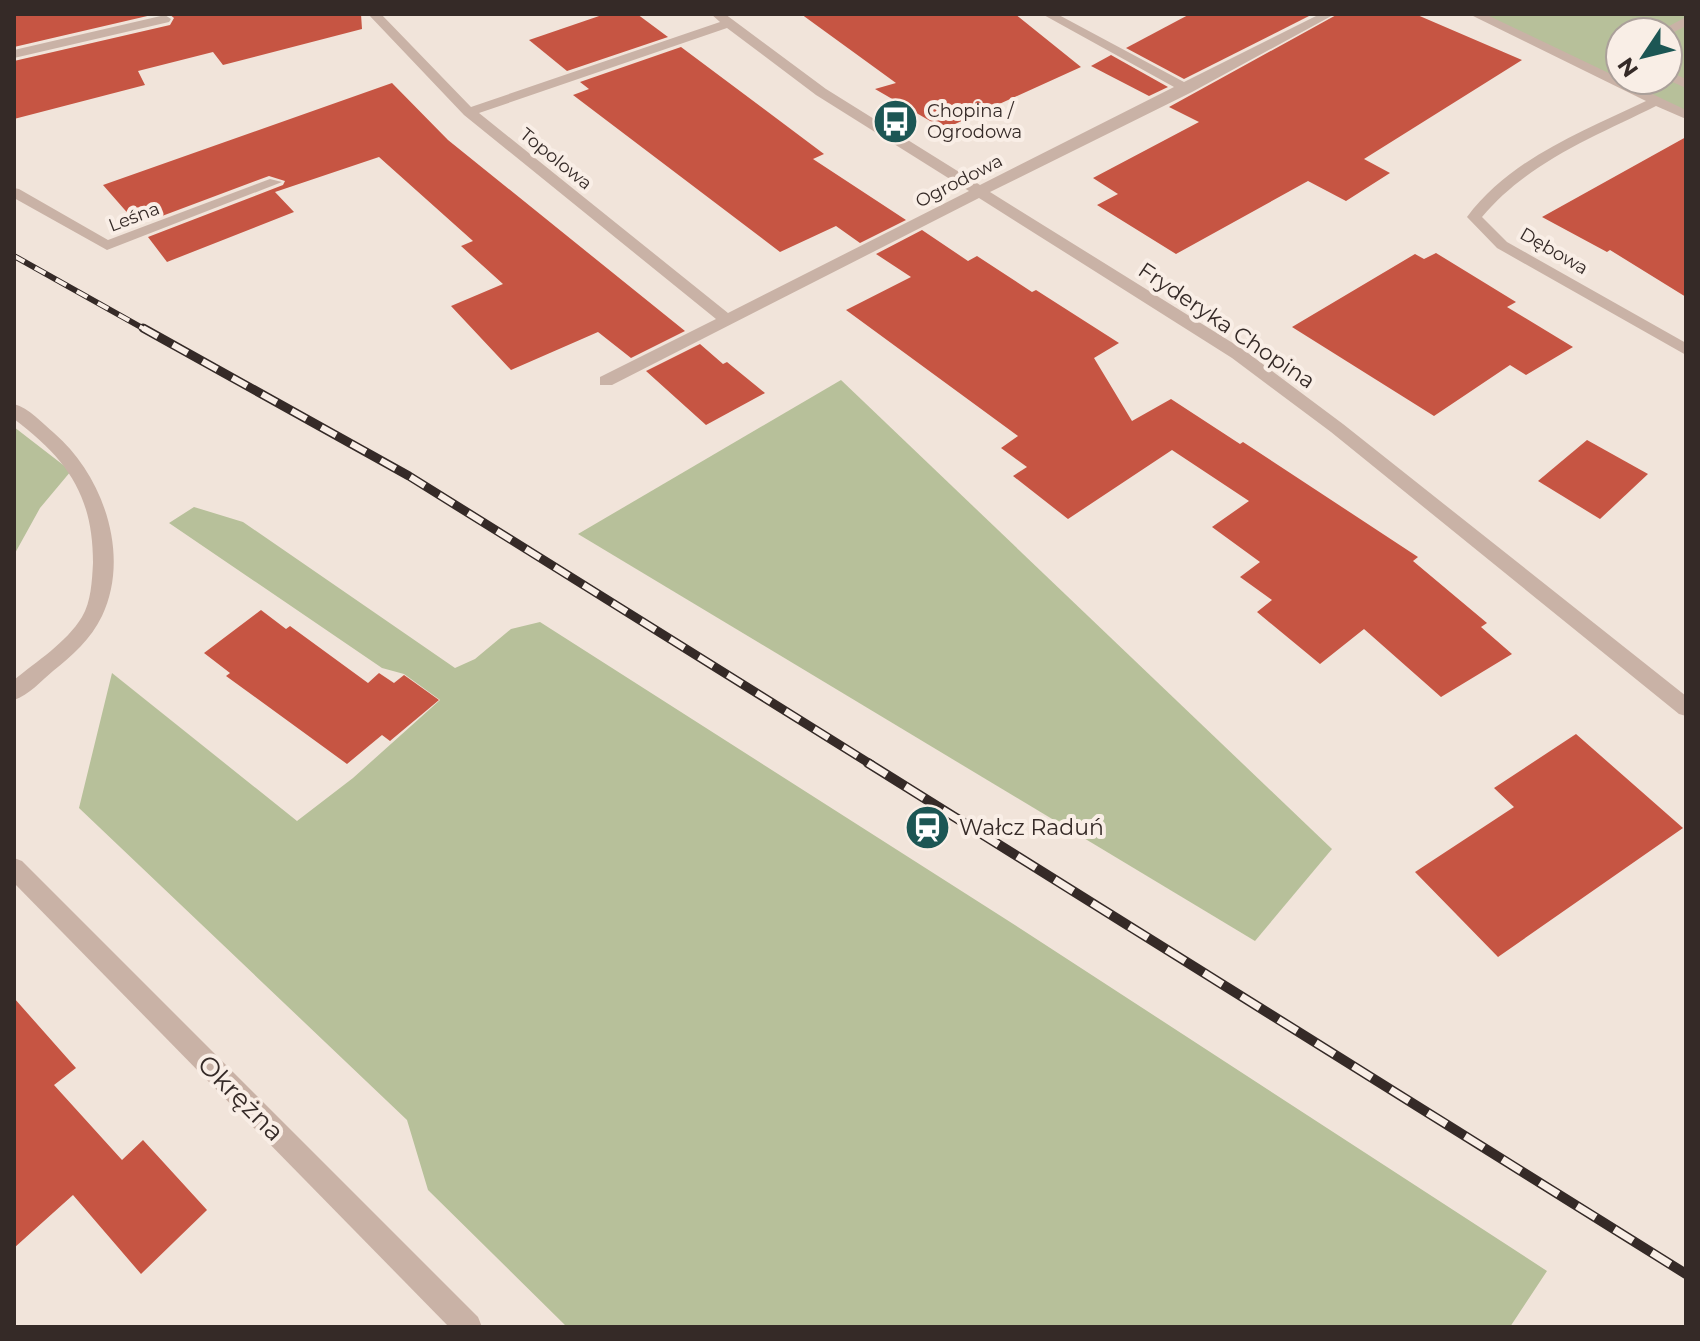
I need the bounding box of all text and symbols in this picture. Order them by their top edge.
north arrow [1604,16,1684,96]
text: N [1612,52,1644,82]
bus stop icon: Chopina / Ogrodowa [872,97,920,145]
place label: Chopina / Ogrodowa [927,100,1022,143]
street label: Topolowa [516,123,596,195]
street label: Ogrodowa [912,150,1006,212]
street label: Leśna [105,197,163,237]
street label: Dębowa [1516,223,1592,279]
street label: Fryderyka Chopina [1133,256,1320,395]
station icon: Wałcz Raduń [904,803,952,851]
place label: Wałcz Raduń [959,814,1104,841]
street label: Okrężna [191,1048,291,1148]

